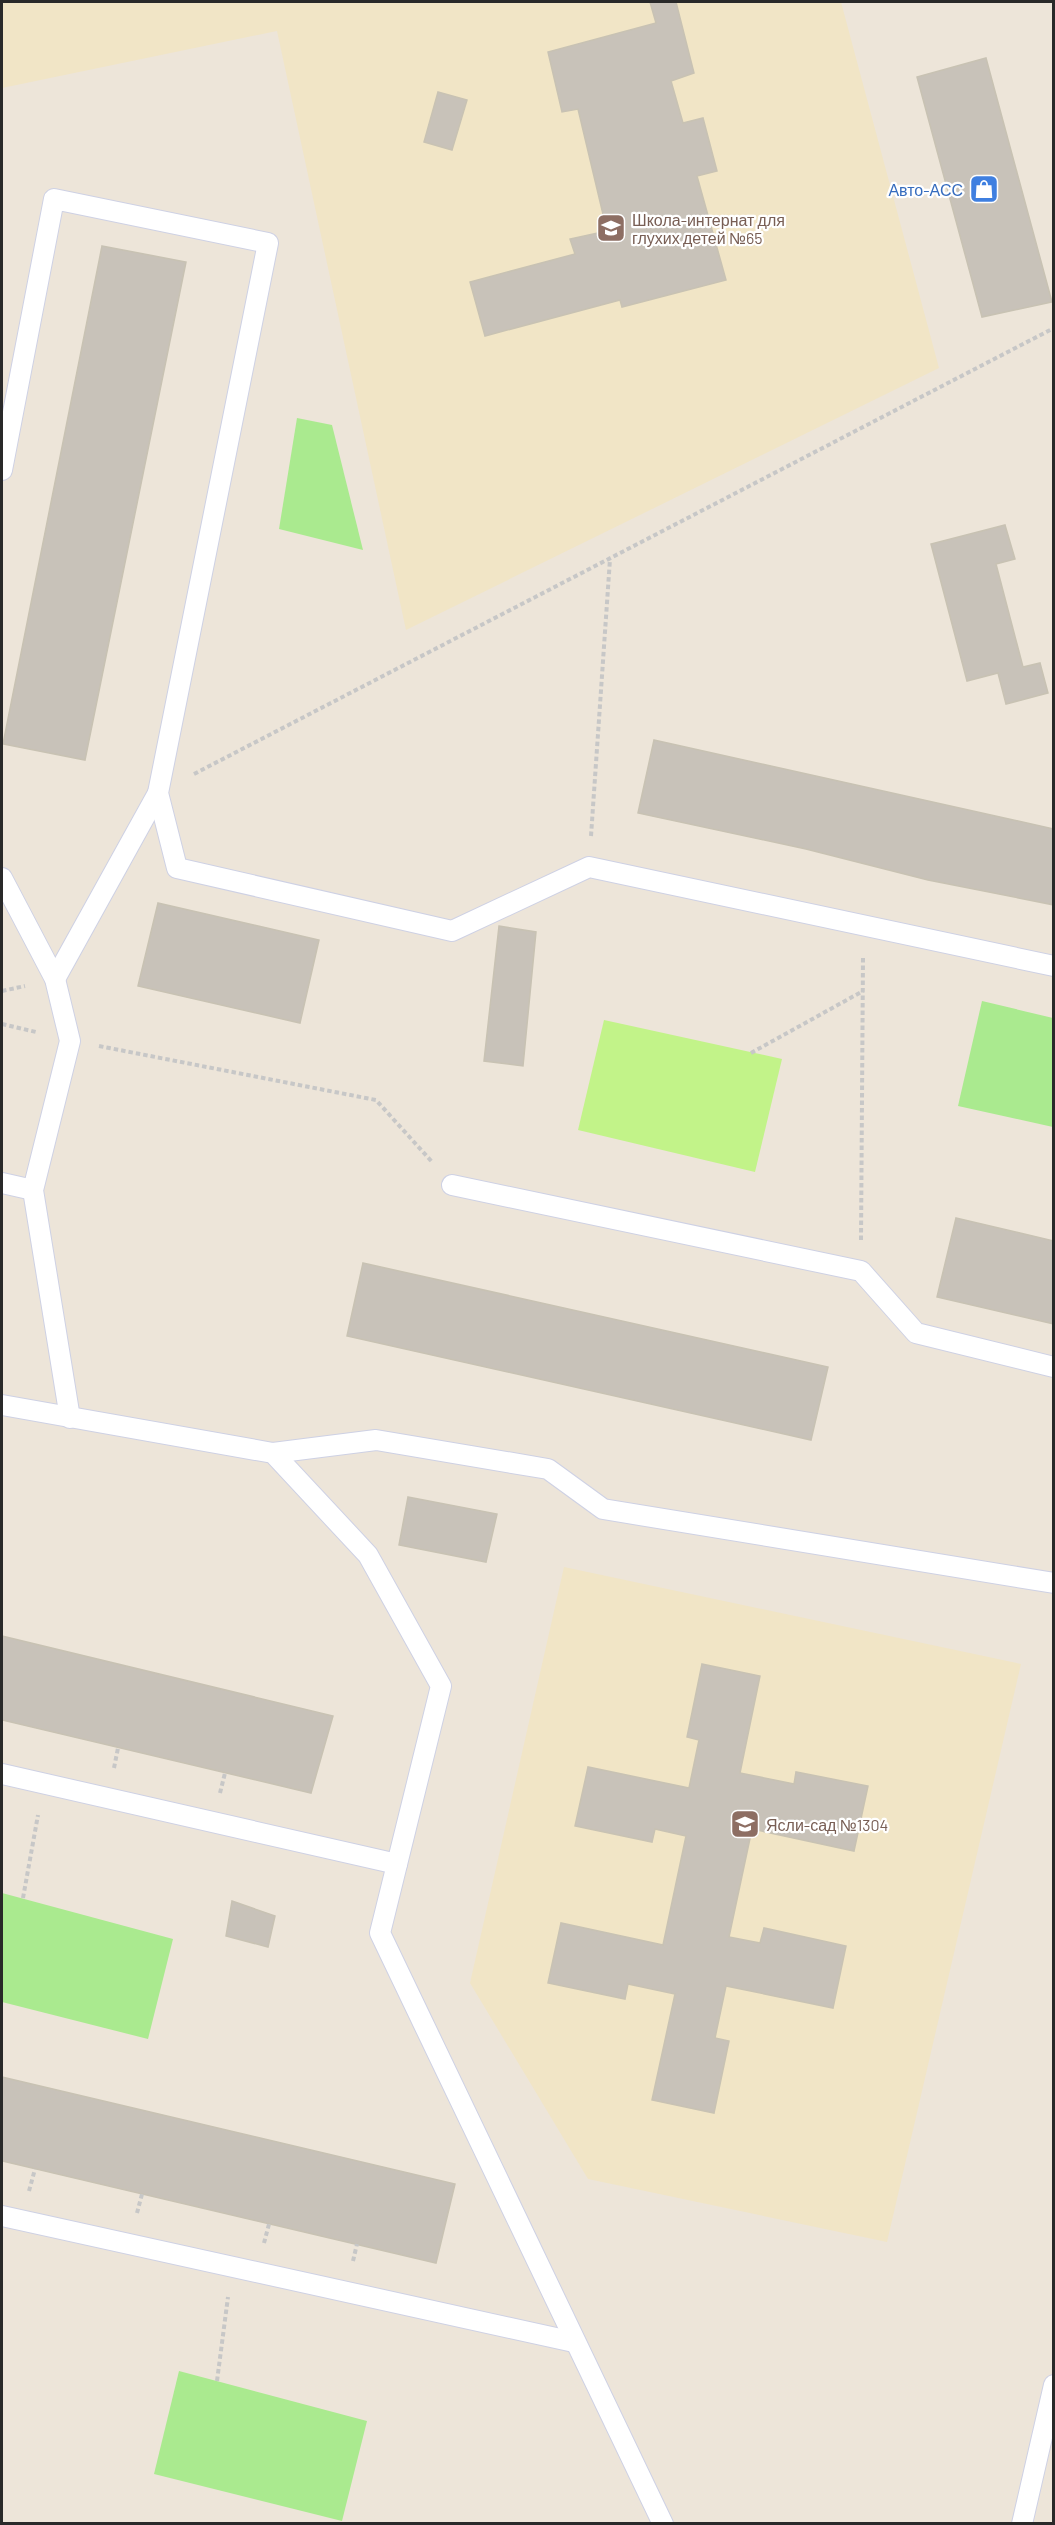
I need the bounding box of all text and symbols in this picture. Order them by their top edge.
shop icon: Авто-АСС [968,173,1000,205]
place label: Авто-АСС [888,180,963,199]
place label: Школа-интернат для глухих детей №65 [632,210,785,247]
school or university icon: Школа-интернат для глухих детей №65 [595,212,627,244]
school or university icon: Ясли-сад №1304 [729,1808,761,1840]
place label: Ясли-сад №1304 [766,1815,888,1834]

